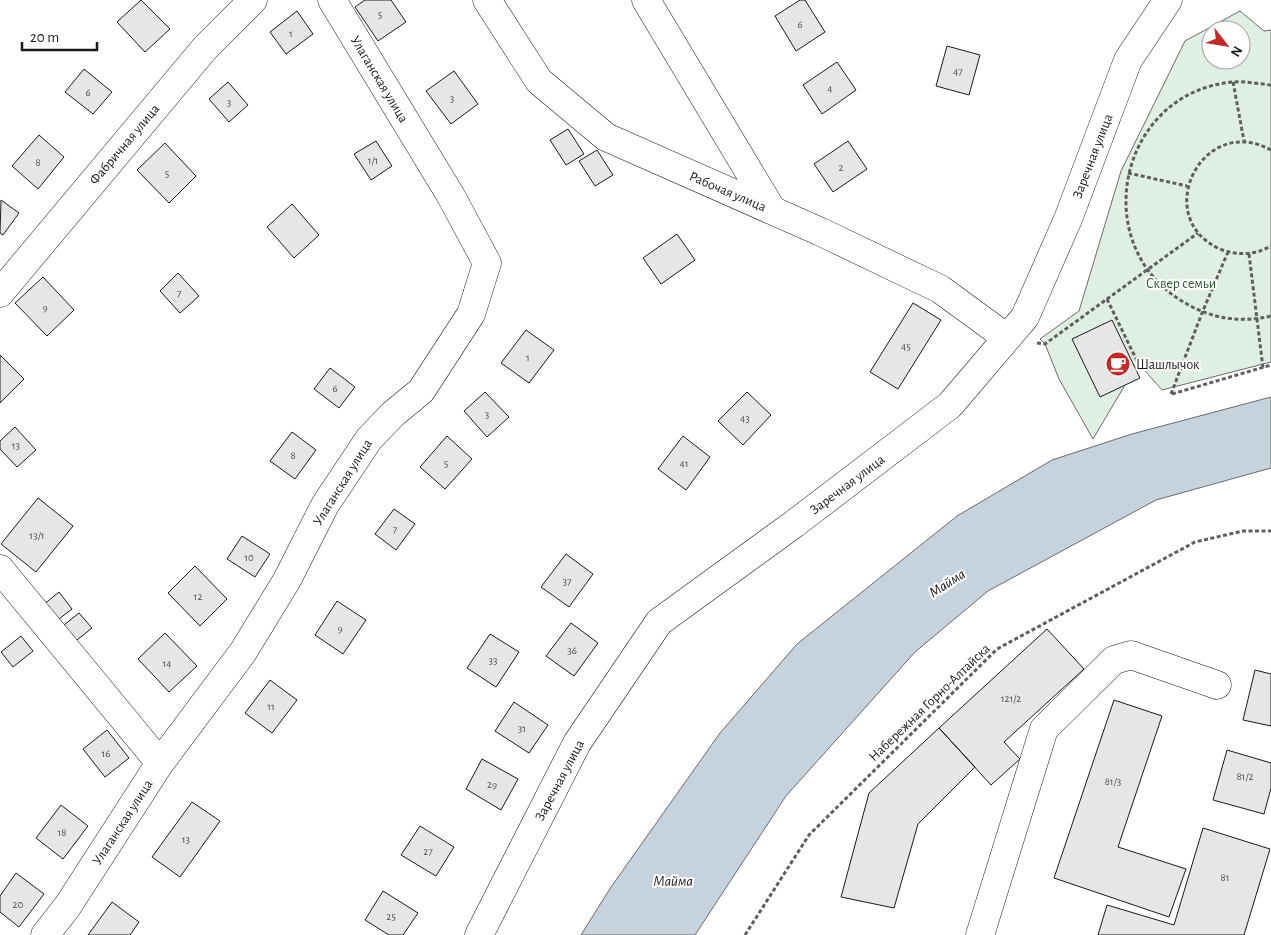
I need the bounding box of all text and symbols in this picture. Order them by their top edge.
house number: 5 [378,9,383,20]
house number: 6 [797,19,803,30]
scale bar [22,20,98,52]
north arrow [1201,20,1251,70]
house number: 1 [289,28,293,39]
text: 20 m [30,30,59,45]
street label: Улаганская улица [348,34,411,126]
text: N [1228,43,1245,59]
house number: 47 [953,66,963,77]
house number: 4 [827,83,833,94]
house number: 6 [85,87,91,98]
house number: 3 [450,93,455,104]
house number: 3 [227,97,232,108]
street label: Фабричная улица [87,101,163,188]
street label: Заречная улица [1070,112,1116,201]
house number: 1/1 [368,155,378,166]
house number: 8 [35,157,41,168]
house number: 2 [838,162,844,173]
house number: 5 [165,168,170,179]
street label: Рабочая улица [687,169,769,215]
park label: Сквер семьи [1146,277,1216,291]
house number: 7 [177,288,182,299]
house number: 9 [42,302,48,313]
house number: 45 [901,341,911,352]
cafe icon: Шашлычок [1105,351,1131,377]
house number: 1 [526,352,530,363]
place label: Шашлычок [1136,358,1200,372]
house number: 6 [332,383,338,394]
house number: 3 [485,409,490,420]
house number: 43 [740,413,750,424]
street label: Улаганская улица [311,437,375,528]
house number: 13 [12,440,21,451]
house number: 8 [290,450,296,461]
street label: Заречная улица [808,452,888,517]
house number: 5 [444,458,449,469]
house number: 41 [679,458,689,469]
house number: 7 [393,524,398,535]
house number: 13/1 [29,530,45,541]
house number: 10 [244,552,254,563]
water label: Майма [927,566,968,601]
house number: 37 [562,576,572,587]
house number: 12 [194,591,202,602]
house number: 9 [337,623,343,634]
street label: Набережная Горно-Алтайска [866,641,993,764]
house number: 36 [567,645,577,656]
house number: 33 [488,655,498,666]
house number: 14 [162,658,172,669]
house number: 121/2 [1001,693,1021,704]
house number: 11 [267,701,275,712]
house number: 31 [518,723,526,734]
street label: Заречная улица [533,737,587,823]
house number: 16 [102,748,110,759]
house number: 81/2 [1236,771,1254,782]
house number: 81/3 [1105,776,1122,787]
street label: Улаганская улица [90,777,156,868]
house number: 29 [487,779,497,790]
house number: 18 [58,827,67,838]
house number: 13 [182,834,191,845]
house number: 27 [423,846,433,857]
house number: 81 [1221,872,1230,883]
water label: Майма [653,874,693,889]
house number: 20 [13,899,24,910]
house number: 25 [386,911,396,922]

